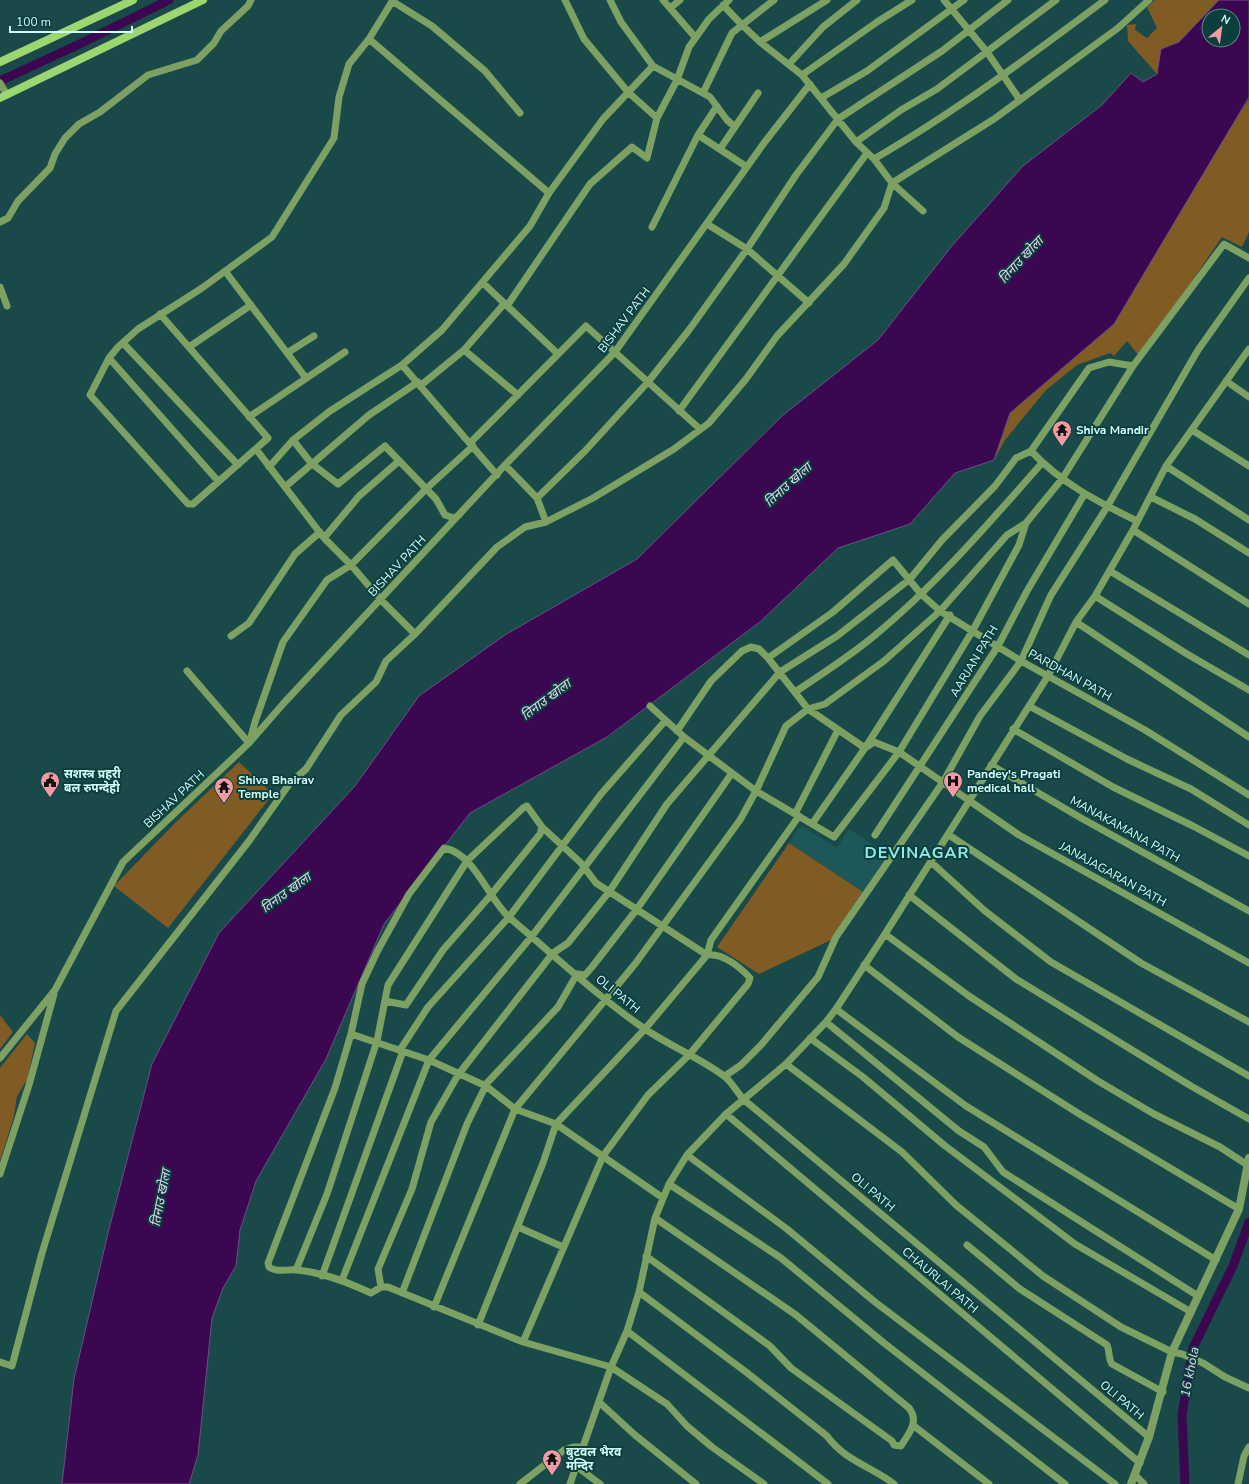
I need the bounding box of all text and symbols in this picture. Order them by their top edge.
scale bar [10,8,132,34]
north arrow [1201,8,1241,48]
text: N [1218,11,1233,28]
text: 100 m [16,14,51,30]
water label: तिनाउ खोला [995,231,1049,287]
street label: BISHAV PATH [594,284,654,356]
temple icon: Shiva Mandir [1051,419,1073,447]
place label: Shiva Mandir [1076,422,1149,438]
water label: तिनाउ खोला [760,457,818,511]
street label: BISHAV PATH [365,532,429,600]
street label: AARJAN PATH [946,622,1002,700]
street label: PARDHAN PATH [1025,645,1115,705]
water label: तिनाउ खोला [517,674,577,725]
place label: सशस्त्र प्रहरी बल रुपन्देही [64,766,121,796]
place label: Pandey's Pragati medical hall [967,766,1060,796]
street label: BISHAV PATH [140,767,208,831]
public building icon: सशस्त्र प्रहरी बल रुपन्देही [39,770,61,798]
hospital icon: Pandey's Pragati medical hall [942,770,964,798]
place label: Shiva Bhairav Temple [238,772,315,802]
temple icon: Shiva Bhairav Temple [213,776,235,804]
street label: MANAKAMANA PATH [1067,792,1183,866]
street label: JANAJAGARAN PATH [1056,837,1169,910]
district label: DEVINAGAR [865,842,969,864]
water label: तिनाउ खोला [257,867,317,917]
street label: OLI PATH [592,971,644,1017]
water label: तिनाउ खोला [147,1165,176,1228]
street label: OLI PATH [848,1169,898,1215]
street label: CHAURLAI PATH [899,1243,981,1317]
water label: 16 khola [1176,1345,1204,1399]
street label: OLI PATH [1097,1377,1147,1423]
place label: बुटवल भैरव मन्दिर [566,1444,622,1474]
temple icon: बुटवल भैरव मन्दिर [541,1448,563,1476]

